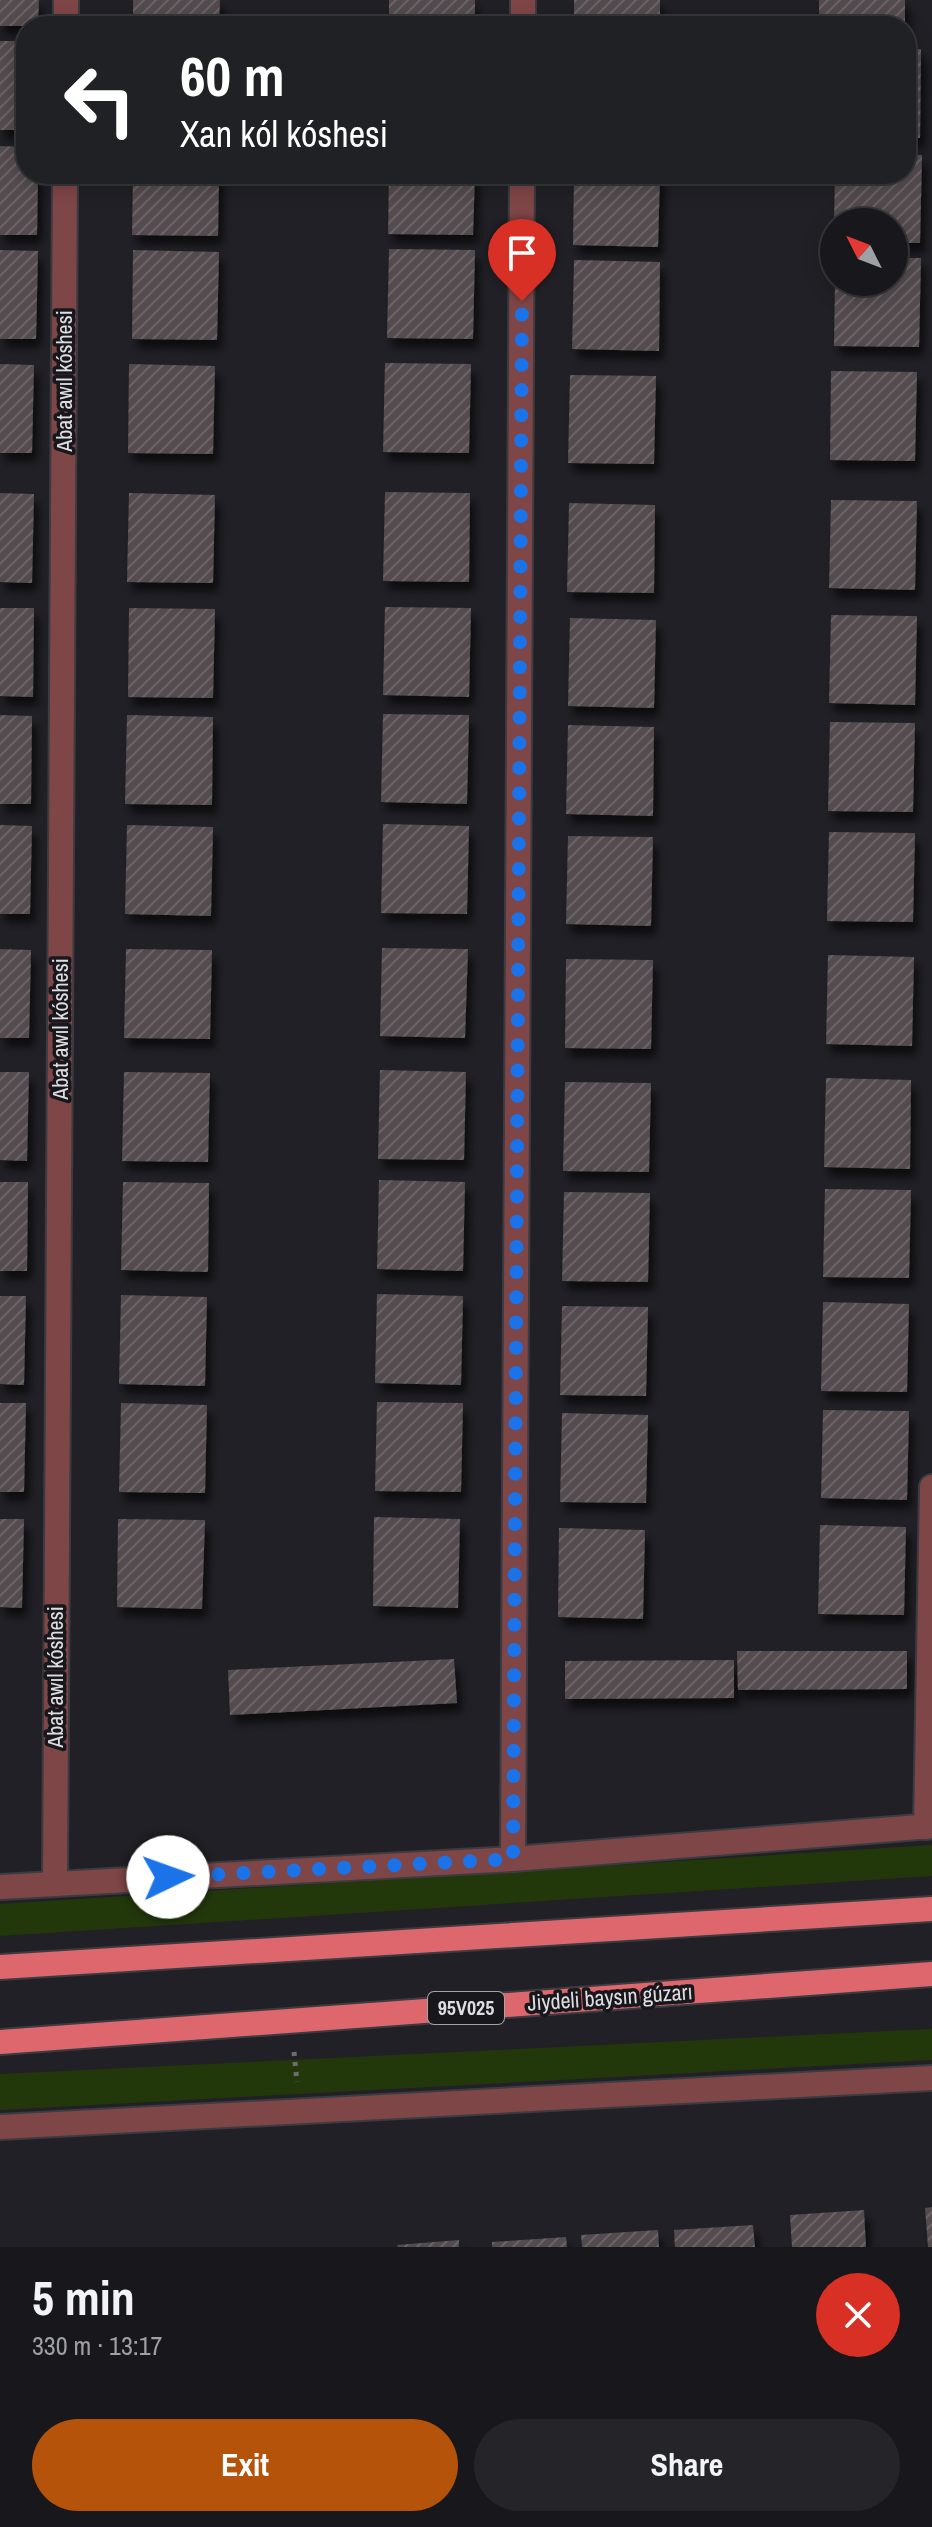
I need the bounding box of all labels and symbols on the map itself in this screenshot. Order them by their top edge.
north arrow [820,208,908,296]
pin [488,219,556,301]
street label: Abat awıl kóshesi [49,310,79,453]
street label: Abat awıl kóshesi [45,958,75,1101]
street label: Abat awıl kóshesi [40,1606,70,1749]
position arrow [126,1835,210,1919]
street label: Jiydeli baysın gúzarı [526,1976,694,2018]
road number: 95V025 [428,1992,504,2024]

